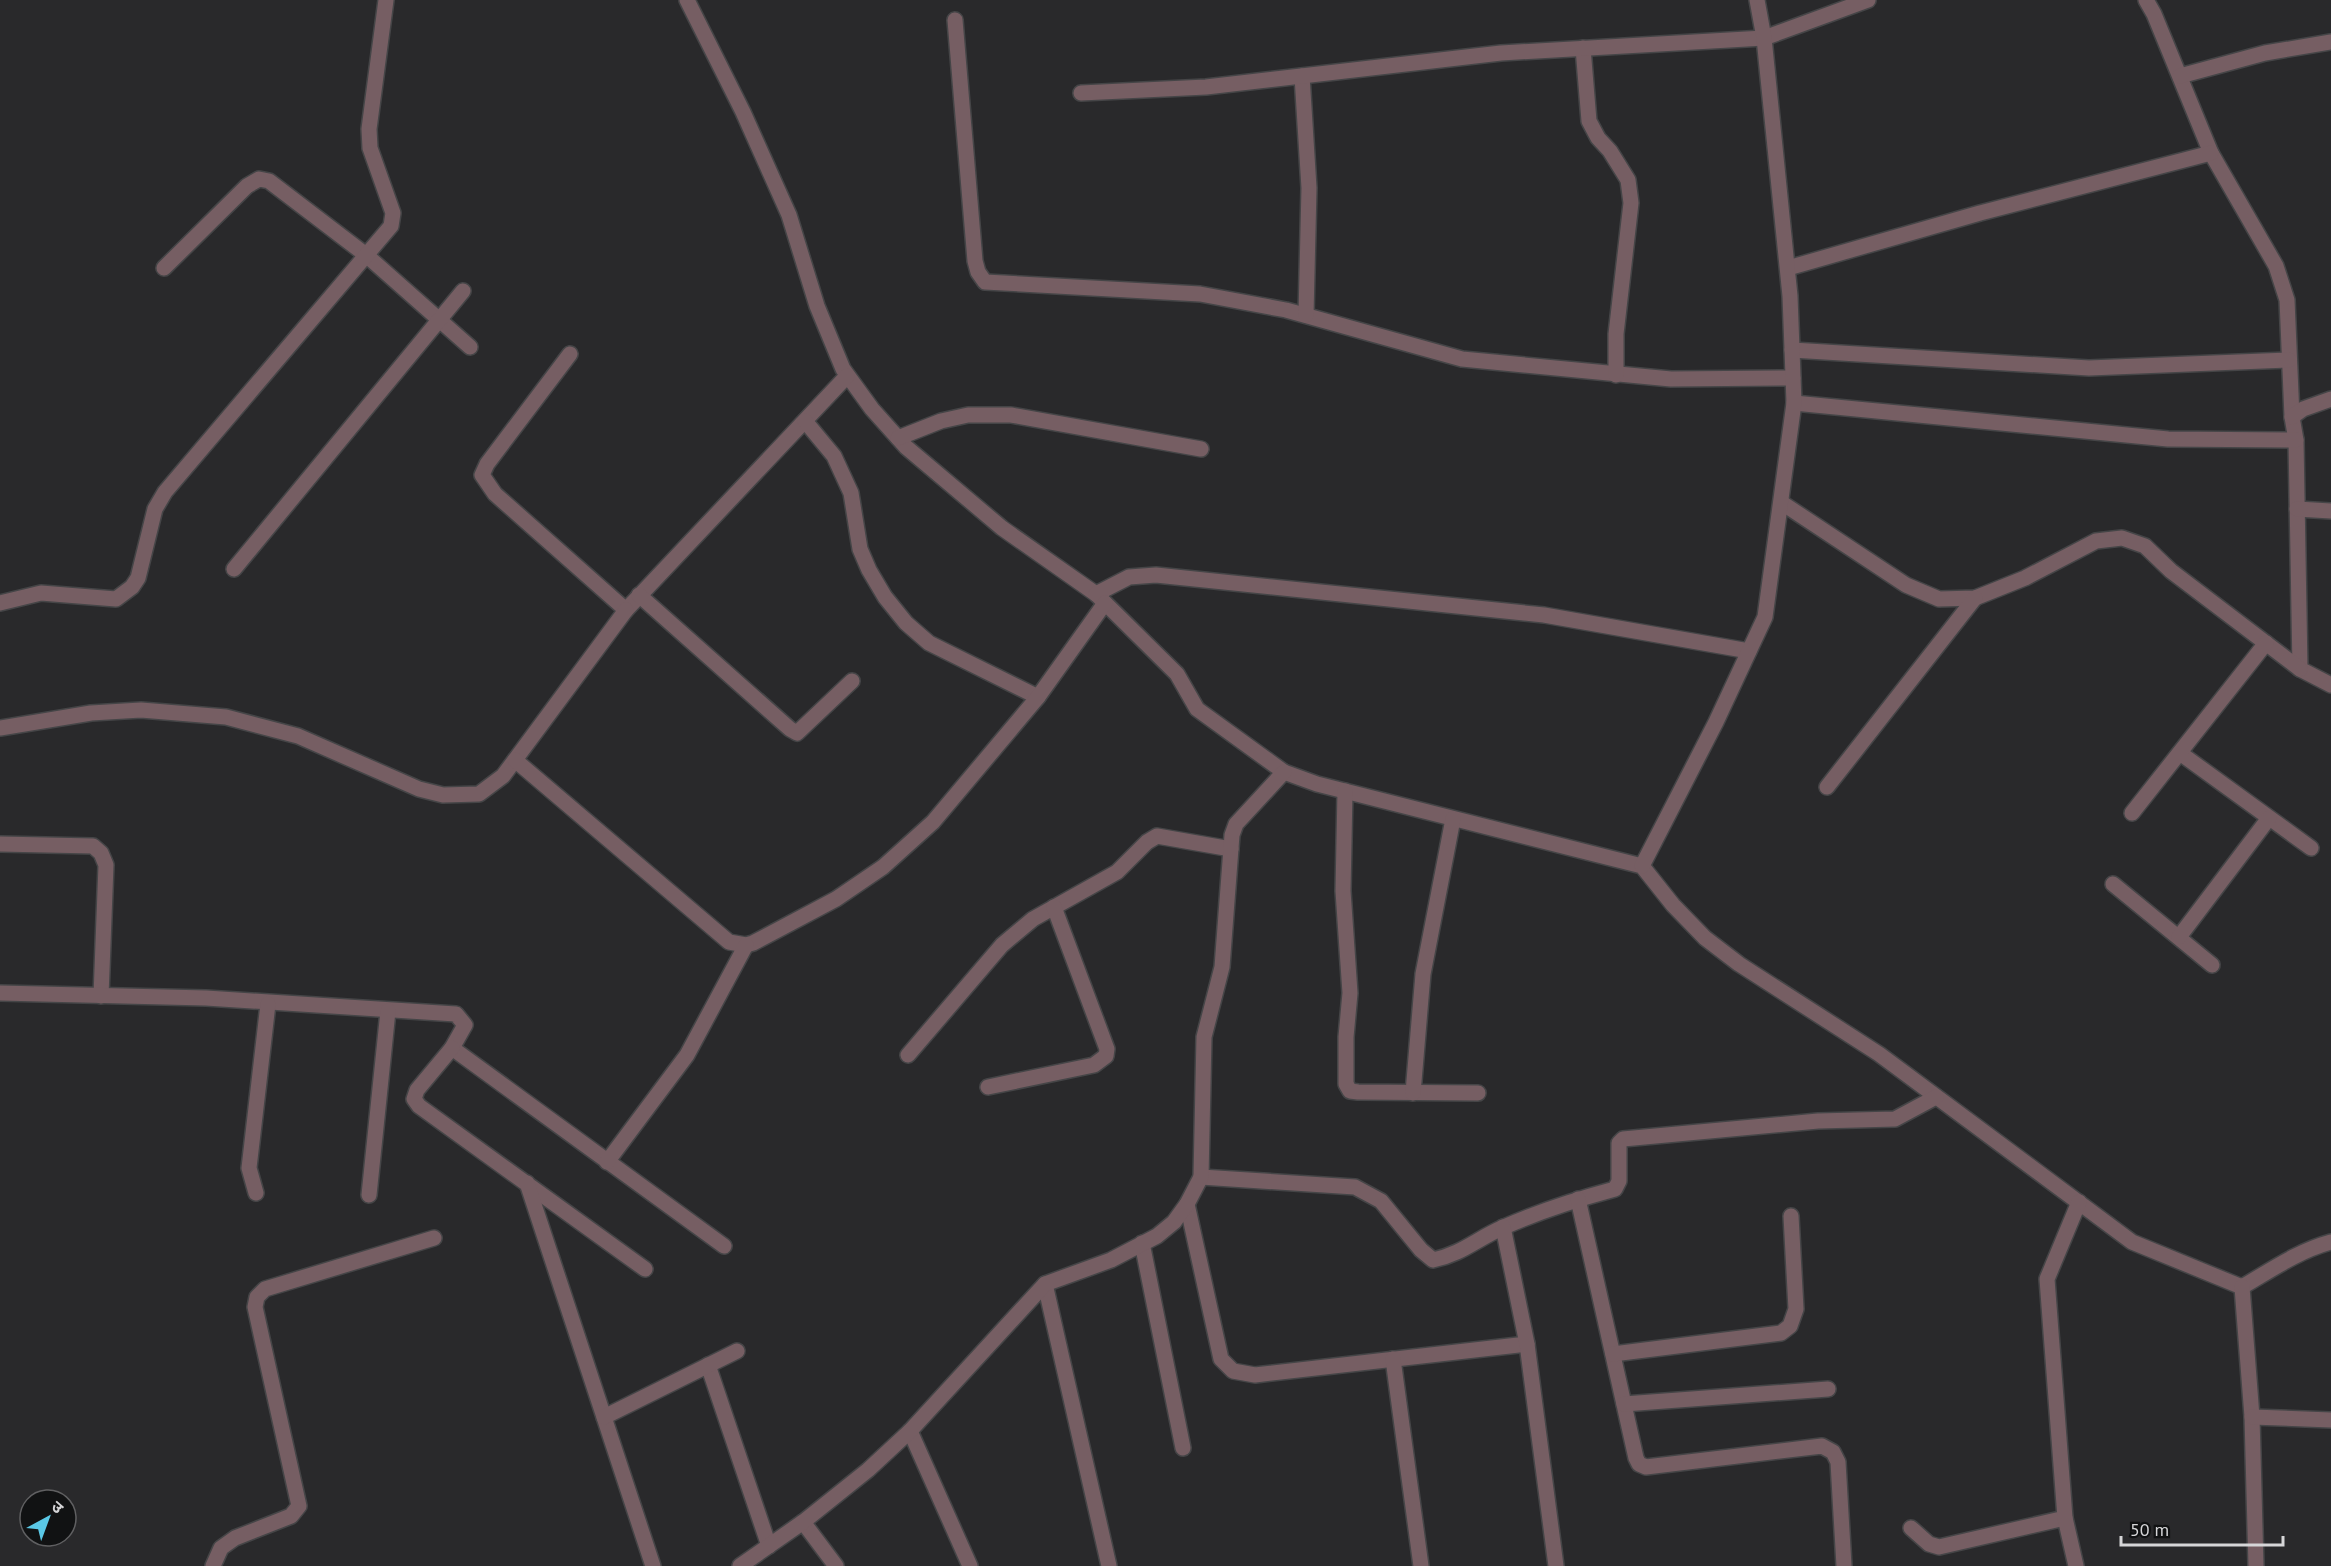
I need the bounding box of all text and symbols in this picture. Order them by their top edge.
north arrow [18,1488,78,1548]
text: उ [48,1496,68,1518]
scale bar [2121,1509,2283,1547]
text: 50 m [2130,1518,2169,1541]

